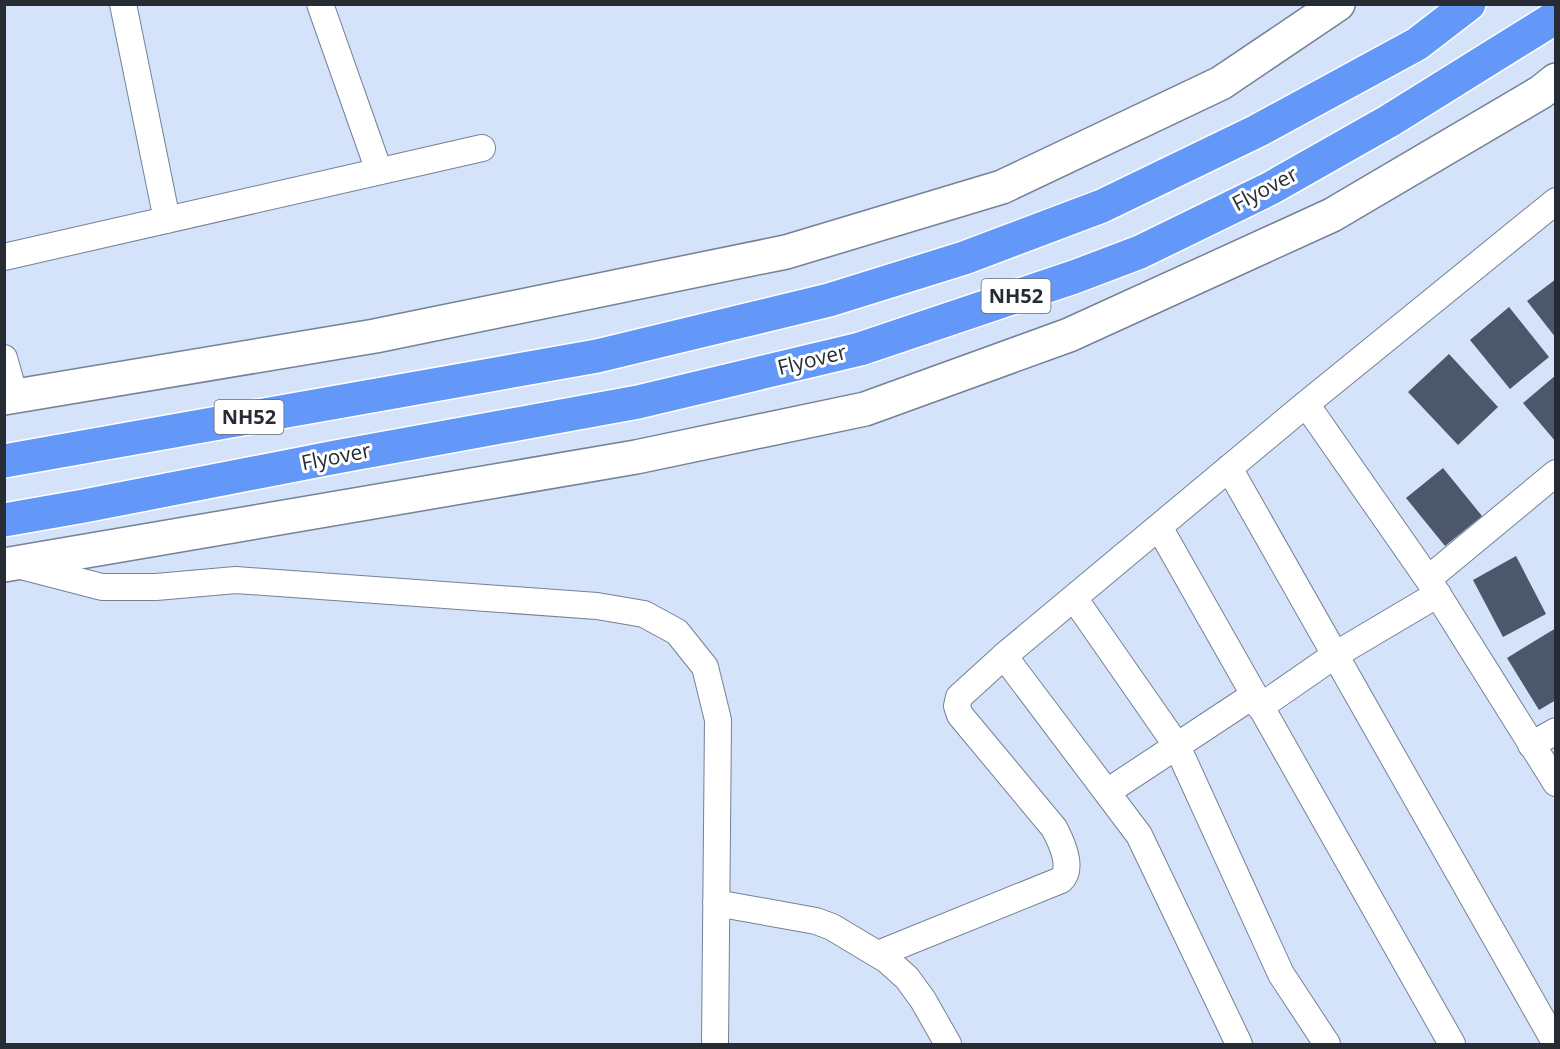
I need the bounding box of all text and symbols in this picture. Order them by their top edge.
street label: Flyover [1227,159,1302,217]
road number: NH52 [982,279,1050,313]
street label: Flyover [774,337,850,381]
road number: NH52 [214,400,284,434]
street label: Flyover [299,436,373,476]

